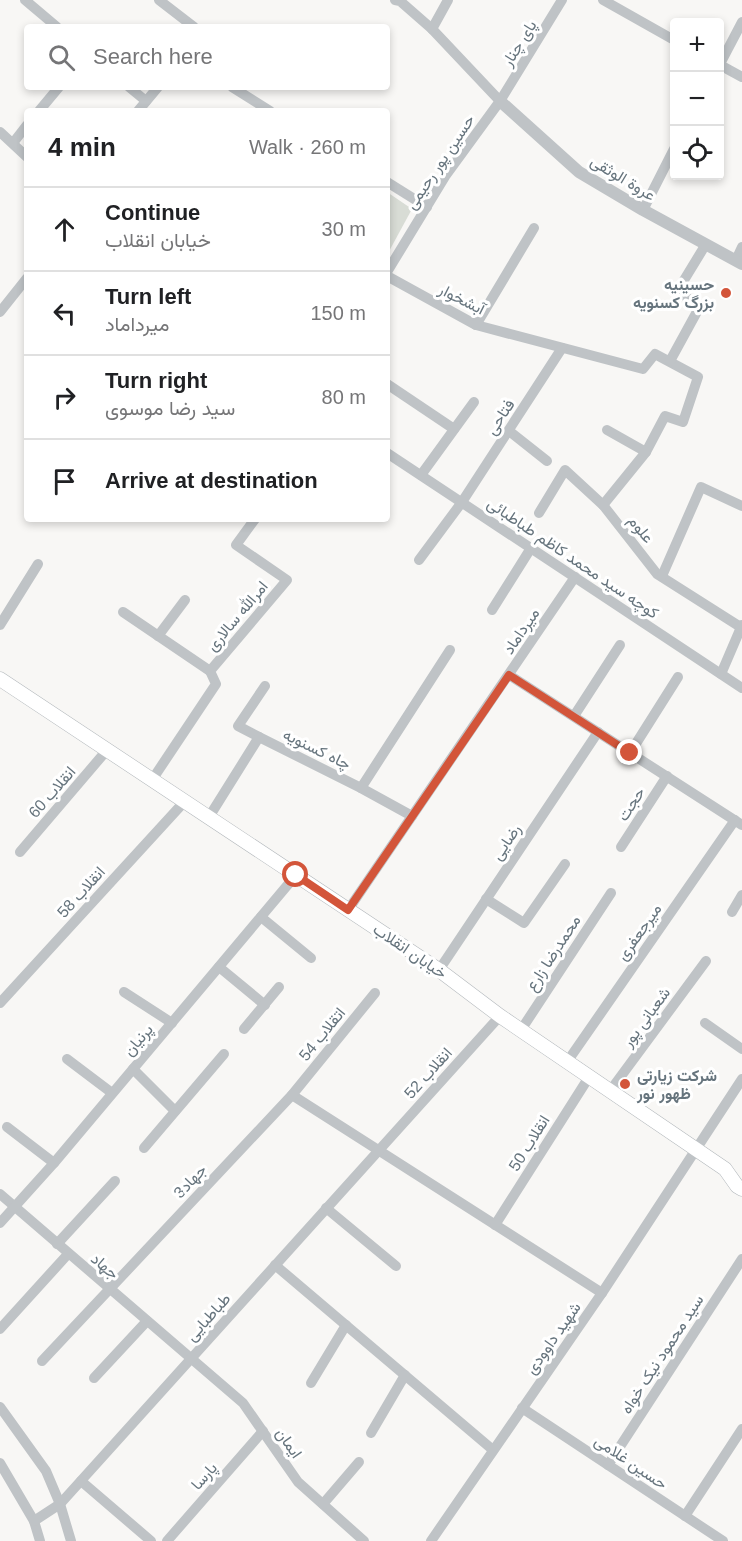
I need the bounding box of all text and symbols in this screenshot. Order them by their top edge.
street label: پای چنار [498,17,542,71]
map controls [670,18,724,180]
button: + [670,18,724,72]
search box [24,24,390,90]
icon: search [45,41,78,74]
text: Search here [93,44,213,69]
button: − [670,72,724,126]
street label: حسین پور رحیمی [402,111,480,214]
button: locate [670,126,724,180]
text: 4 min [48,132,116,162]
text: Walk · 260 m [249,136,366,158]
street label: عروة الوثقی [587,152,658,206]
text: Continue [105,200,200,225]
icon: ahead [48,213,81,246]
text: 30 m [322,218,366,240]
text: خیابان انقلاب [105,229,211,251]
place label: حسینیه بزرگ کسنویه [633,276,714,313]
street label: آبشخوار [434,280,489,320]
text: Turn left [105,284,191,309]
marker: حسینیه بزرگ کسنویه [719,286,733,300]
icon: left [48,297,81,330]
text: 150 m [310,302,366,324]
text: میرداماد [105,313,169,335]
text: Turn right [105,368,207,393]
icon: right [48,381,81,414]
text: 80 m [322,386,366,408]
street label: فتاحی [482,396,519,439]
text: سید رضا موسوی [105,397,235,419]
icon: arrive [48,465,81,498]
text: Arrive at destination [105,468,318,493]
street label: کوچه سید محمد کاظم طباطبائی [483,494,662,624]
street label: علوم [623,512,657,547]
street label: امرالله سالاری [202,577,273,656]
street label: میرداماد [500,605,544,658]
street label: چاه کسنویه [279,725,354,776]
route end [616,739,642,765]
street label: انقلاب 60 [25,763,80,822]
street label: حجت [614,784,649,824]
street label: رضایی [488,821,526,864]
route start [282,861,308,887]
street label: انقلاب 58 [54,863,109,921]
street label: میرجعفری [613,900,666,965]
street label: محمدرضا زارع [522,912,586,996]
street label: خیابان انقلاب [370,920,450,983]
street label: شعبانی پور [618,984,676,1053]
street label: اتقلاب 54 [296,1004,349,1064]
street label: پرنیان [120,1021,158,1061]
street label: انقلاب 52 [401,1044,456,1102]
place label: شرکت زیارتی ظهور نور [636,1067,717,1104]
marker: شرکت زیارتی ظهور نور [618,1077,632,1091]
street label: انقلاب 50 [505,1112,554,1174]
street label: جهاد3 [170,1161,211,1203]
street label: جهاد [87,1250,122,1284]
street label: طباطبایی [182,1290,235,1346]
street label: سید محمود نیک خواه [617,1291,708,1418]
street label: شهید داوودی [522,1299,586,1378]
street label: ایمان [272,1425,305,1462]
street label: حسین غلامی [590,1432,671,1494]
street label: پارسا [188,1459,223,1495]

